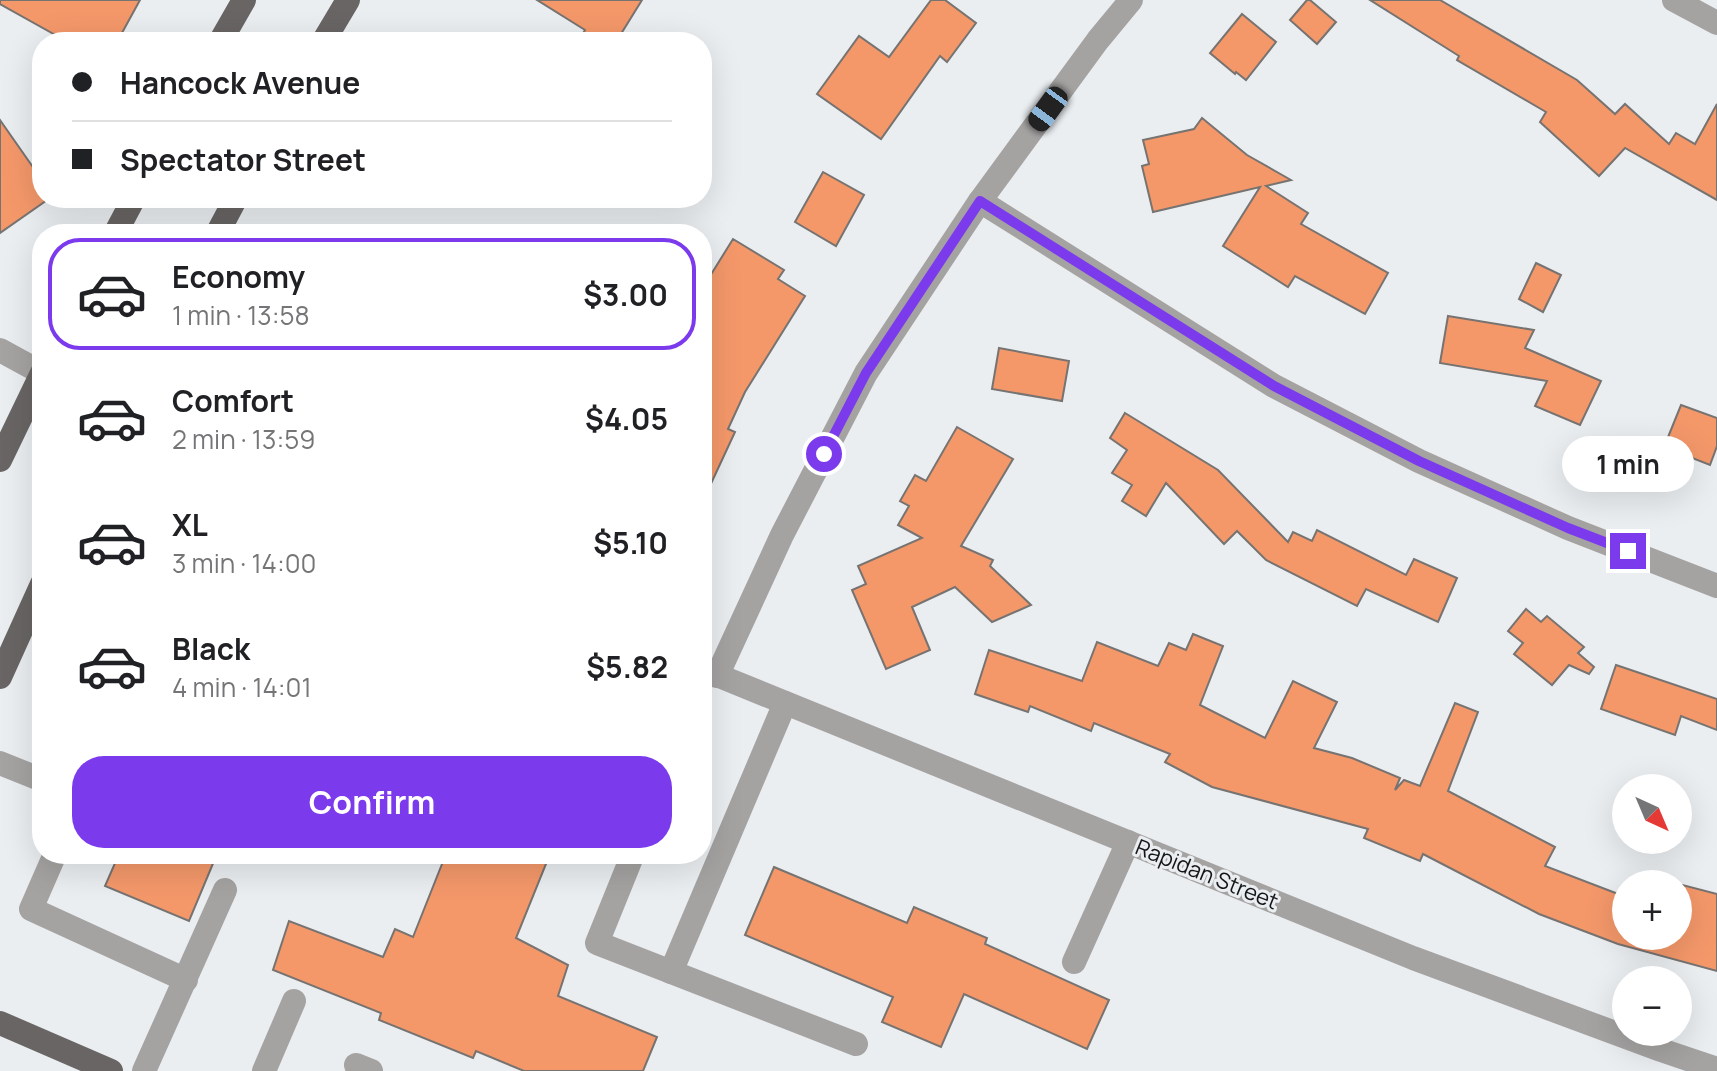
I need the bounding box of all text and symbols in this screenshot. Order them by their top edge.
text: Hancock Avenue [120,62,360,103]
car [1024,83,1072,135]
text: Spectator Street [120,139,366,180]
text: Economy [172,256,305,297]
icon: car [76,258,148,330]
text: $3.00 [583,274,668,315]
text: 1 min · 13:58 [172,297,310,333]
text: Comfort [172,380,294,421]
icon: car [76,382,148,454]
text: $4.05 [585,398,668,439]
text: 2 min · 13:59 [172,421,315,457]
callout: 1 min [1562,435,1694,491]
route start [806,436,842,472]
text: 1 min [1596,446,1660,482]
text: XL [172,504,208,545]
icon: car [76,506,148,578]
text: $5.10 [593,522,668,563]
route end [1610,533,1646,569]
text: 3 min · 14:00 [172,545,316,581]
text: Black [172,628,250,669]
icon: car [76,630,148,702]
text: $5.82 [586,646,668,687]
text: 4 min · 14:01 [172,669,312,705]
button: Confirm [72,756,672,848]
north arrow [1612,774,1692,854]
map controls [1612,774,1692,1046]
street label: Rapidan Street [1131,832,1283,916]
button: + [1612,870,1692,950]
button: − [1612,966,1692,1046]

